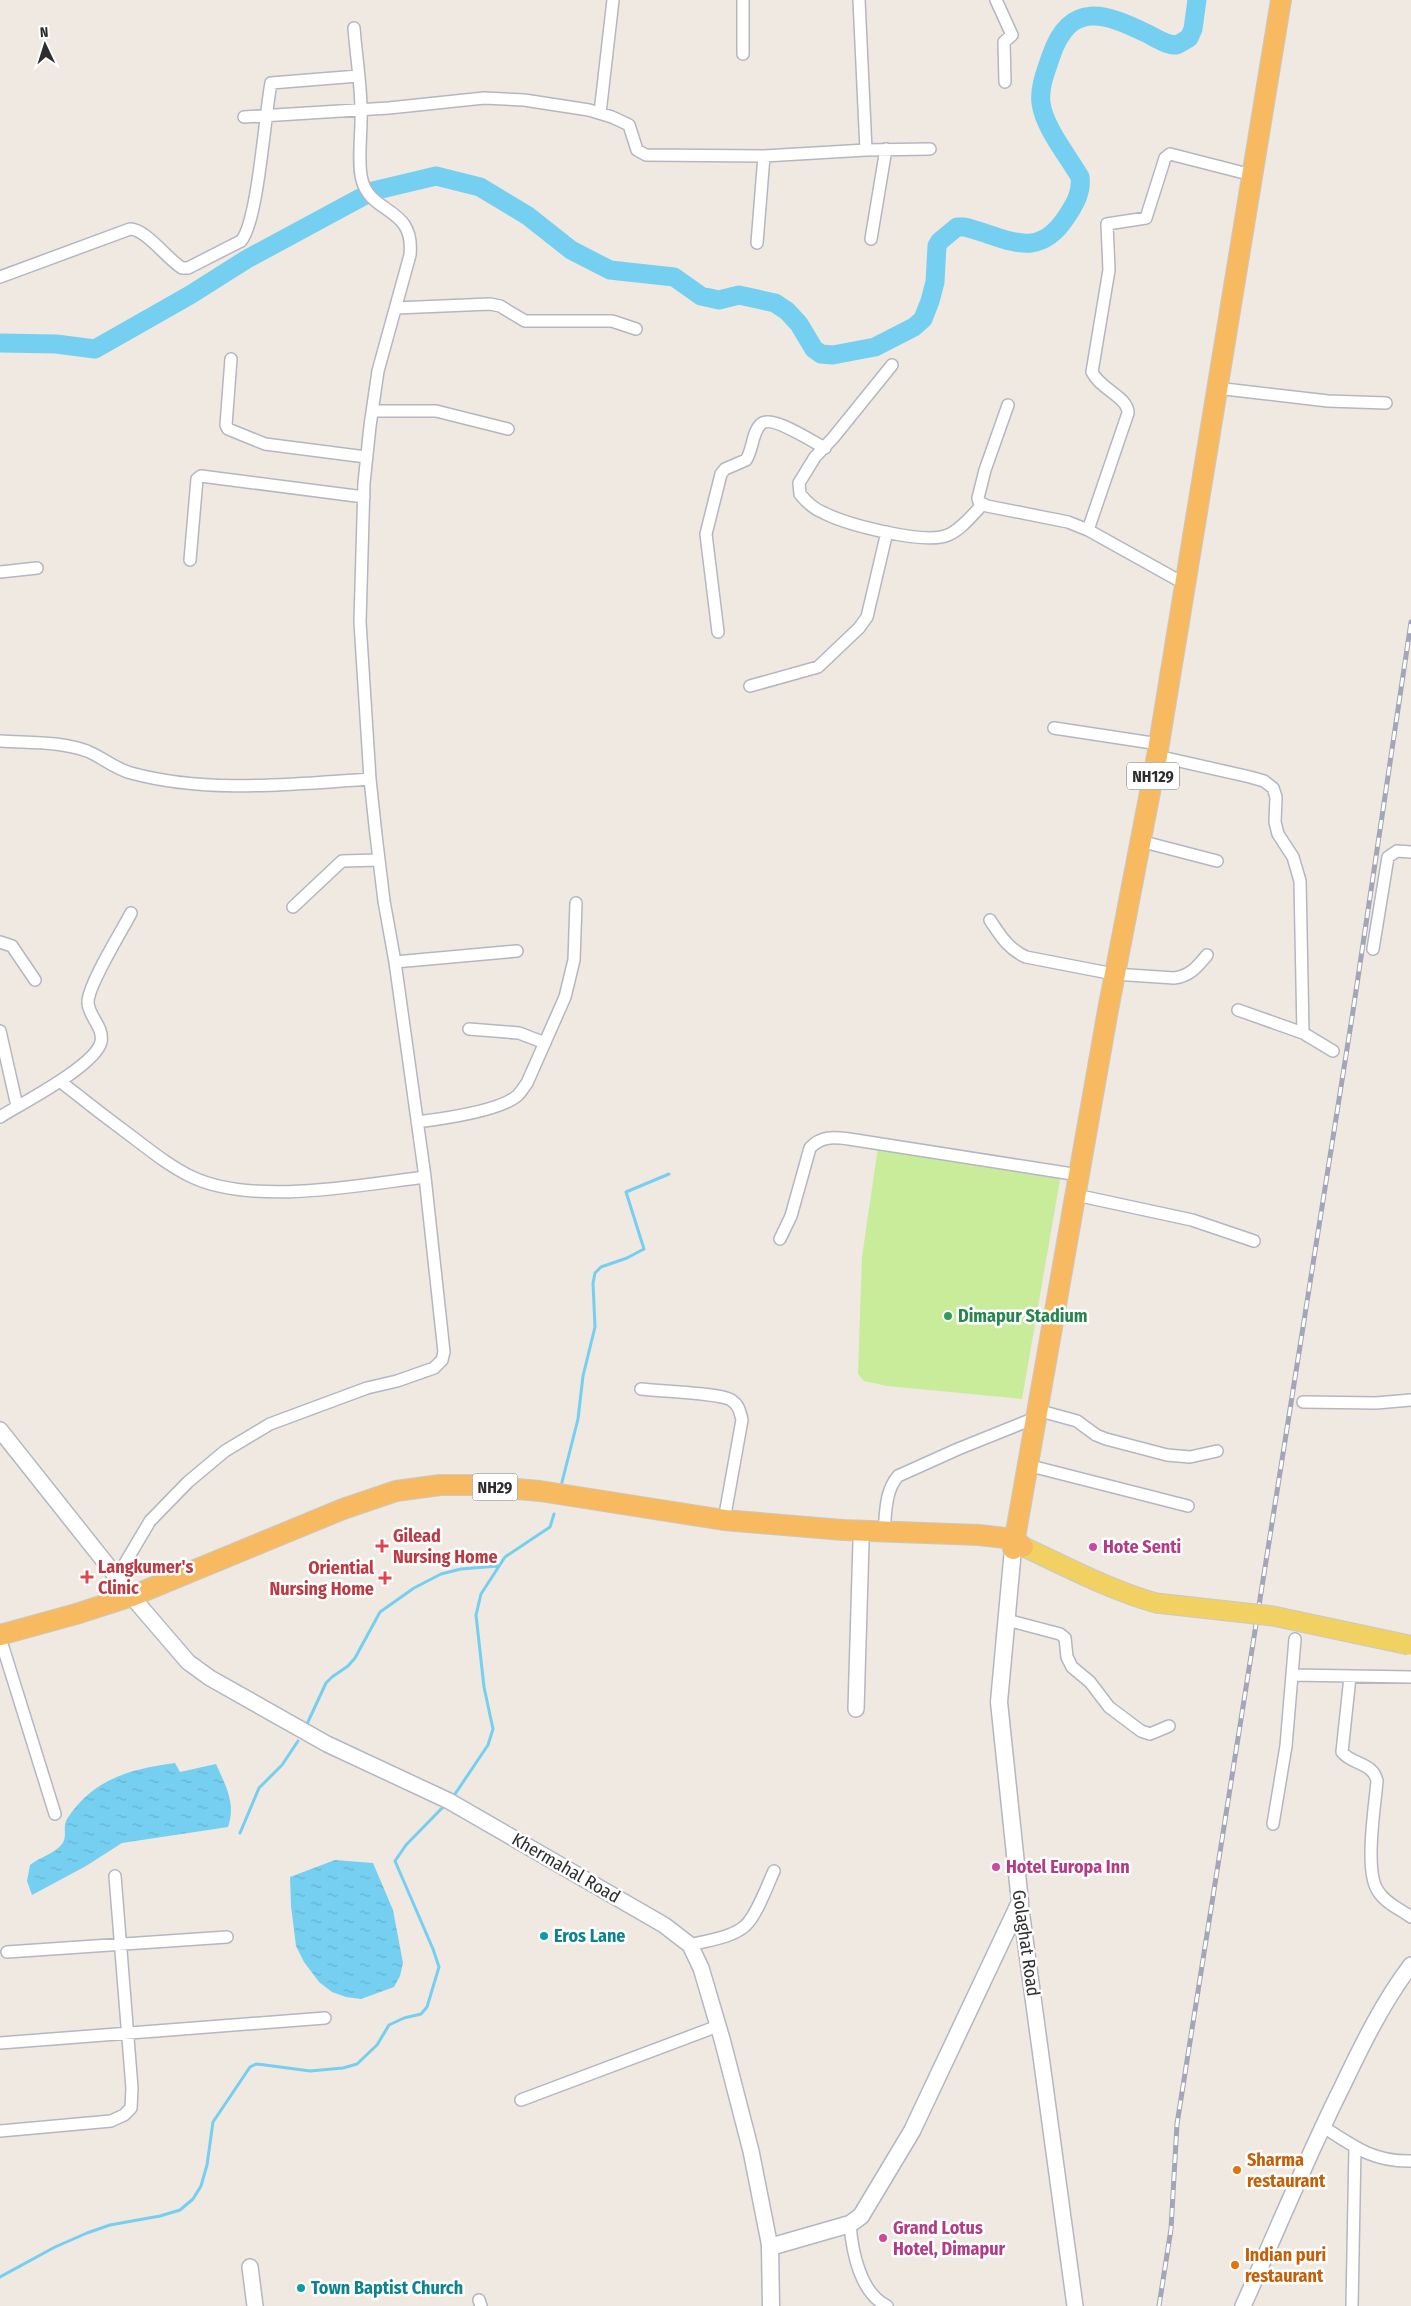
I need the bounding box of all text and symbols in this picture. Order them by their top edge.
north arrow [20,20,70,70]
text: N [39,24,49,41]
road number: NH129 [1127,762,1179,789]
place label: Dimapur Stadium [958,1305,1088,1327]
marker: Dimapur Stadium [942,1310,954,1322]
road number: NH29 [472,1474,518,1500]
place label: Gilead Nursing Home [393,1525,498,1568]
place label: Hote Senti [1103,1536,1181,1558]
marker: Gilead Nursing Home [375,1539,389,1553]
marker: Hote Senti [1087,1541,1099,1553]
place label: Langkumer's Clinic [98,1556,193,1599]
place label: Oriential Nursing Home [269,1557,374,1600]
marker: Langkumer's Clinic [80,1570,94,1584]
marker: Oriential Nursing Home [378,1571,392,1585]
street label: Khermahal Road [508,1828,624,1908]
place label: Hotel Europa Inn [1006,1856,1130,1878]
marker: Hotel Europa Inn [990,1861,1002,1873]
street label: Golaghat Road [1008,1888,1044,1998]
place label: Eros Lane [554,1925,625,1947]
marker: Eros Lane [538,1930,550,1942]
place label: Sharma restaurant [1247,2149,1326,2192]
marker: Sharma restaurant [1231,2164,1243,2176]
place label: Grand Lotus Hotel, Dimapur [893,2217,1006,2260]
marker: Grand Lotus Hotel, Dimapur [877,2232,889,2244]
place label: Indian puri restaurant [1245,2244,1326,2287]
marker: Indian puri restaurant [1229,2259,1241,2271]
place label: Town Baptist Church [311,2277,463,2299]
marker: Town Baptist Church [295,2282,307,2294]

